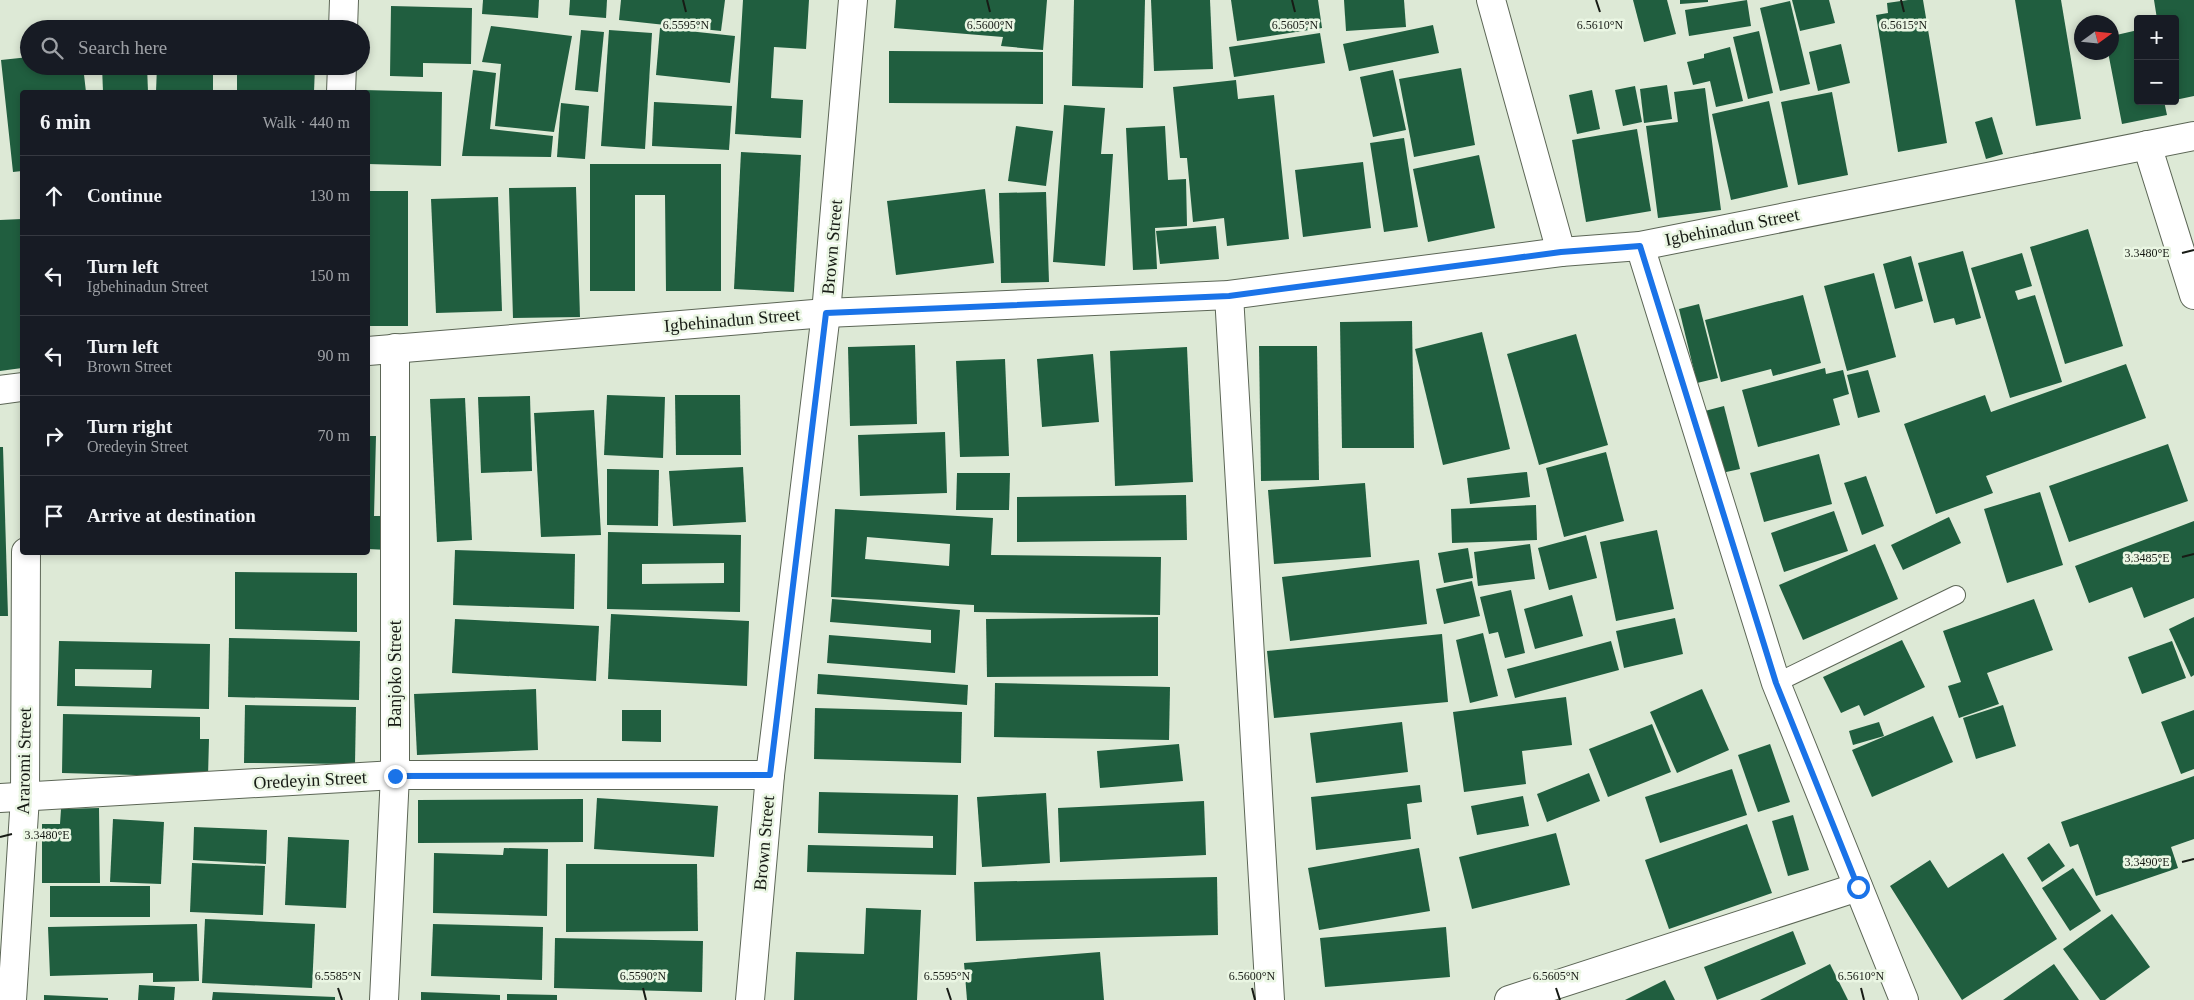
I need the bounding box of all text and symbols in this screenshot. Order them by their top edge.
north arrow [2074,15,2119,60]
map controls [2134,15,2179,105]
button: + [2134,15,2179,60]
text: 6.5595°N [663,18,710,32]
text: 6.5600°N [967,18,1014,32]
text: 6.5605°N [1272,18,1319,32]
text: 6.5610°N [1577,18,1624,32]
text: 6.5615°N [1881,18,1928,32]
search box [20,20,370,75]
icon: search [38,34,66,62]
text: Search here [78,37,167,58]
button: − [2134,60,2179,105]
text: 6 min [40,110,91,134]
text: Walk · 440 m [263,114,350,131]
icon: ahead [40,182,68,210]
text: Continue [87,185,162,206]
text: 130 m [310,187,350,204]
street label: Brown Street [818,199,846,295]
street label: Igbehinadun Street [1663,204,1801,250]
text: 3.3480°E [2124,246,2170,260]
text: Turn left [87,256,159,277]
icon: left [40,262,68,290]
text: 150 m [310,267,350,284]
text: Igbehinadun Street [87,278,208,295]
street label: Igbehinadun Street [663,304,801,336]
text: Turn left [87,336,159,357]
icon: left [40,342,68,370]
text: 90 m [318,347,350,364]
text: Brown Street [87,358,172,375]
text: Turn right [87,416,172,437]
icon: right [40,422,68,450]
text: 70 m [318,427,350,444]
text: Oredeyin Street [87,438,188,455]
icon: arrive [40,502,68,530]
text: Arrive at destination [87,505,256,526]
text: 3.3485°E [2124,551,2170,565]
street label: Banjoko Street [385,620,405,728]
street label: Araromi Street [13,707,35,815]
route end [384,765,407,788]
street label: Oredeyin Street [253,767,367,793]
street label: Brown Street [750,795,778,891]
text: 3.3480°E [24,828,70,842]
text: 3.3490°E [2124,855,2170,869]
route start [1847,876,1870,899]
text: 6.5585°N [315,969,362,983]
text: 6.5590°N [620,969,667,983]
text: 6.5595°N [924,969,971,983]
text: 6.5600°N [1229,969,1276,983]
text: 6.5605°N [1533,969,1580,983]
text: 6.5610°N [1838,969,1885,983]

